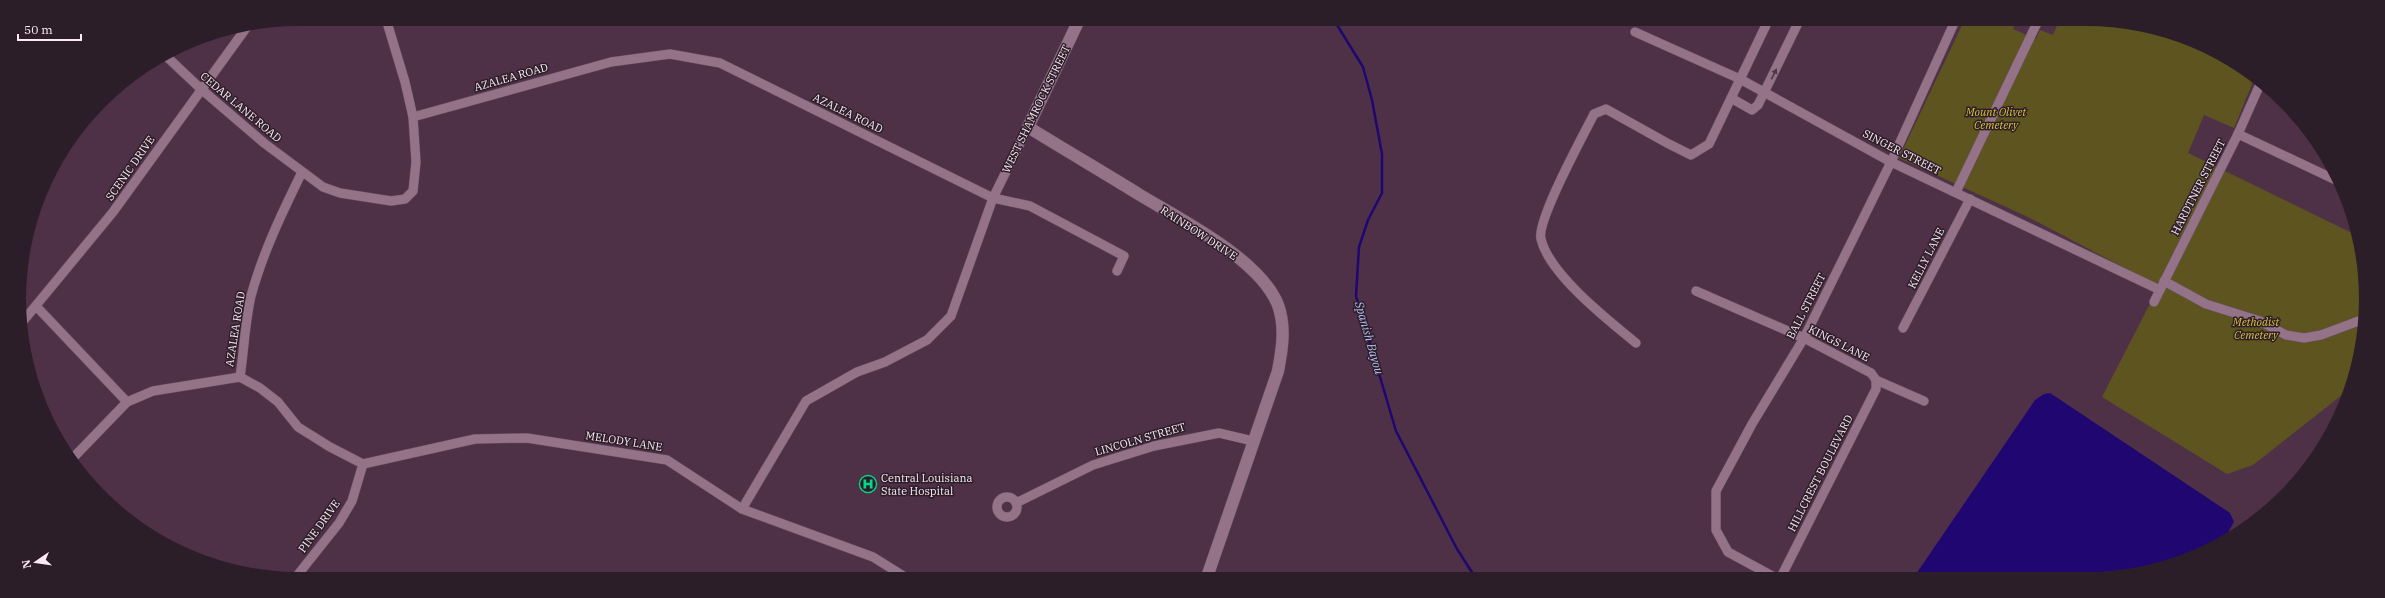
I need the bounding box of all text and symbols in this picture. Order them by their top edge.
scale bar [18,16,81,42]
text: 50 m [24,22,53,37]
street label: WEST SHAMROCK STREET [999,43,1073,175]
street label: AZALEA ROAD [473,60,550,94]
one-way arrow [1771,68,1777,80]
street label: CEDAR LANE ROAD [198,69,285,145]
street label: AZALEA ROAD [811,90,885,136]
park label: Mount Olivet Cemetery [1965,105,2027,132]
street label: SINGER STREET [1861,126,1943,178]
street label: SCENIC DRIVE [102,133,158,203]
street label: HARDTNER STREET [2168,137,2228,237]
street label: RAINBOW DRIVE [1158,203,1240,263]
street label: KELLY LANE [1905,225,1947,291]
street label: BALL STREET [1783,271,1829,341]
street label: AZALEA ROAD [222,290,248,368]
water label: Spanish Bayou [1352,299,1387,376]
park label: Methodist Cemetery [2232,315,2280,342]
street label: KINGS LANE [1806,322,1872,364]
street label: HILLCREST BOULEVARD [1784,412,1856,534]
street label: LINCOLN STREET [1093,419,1187,459]
street label: MELODY LANE [585,428,663,454]
place label: Central Louisiana State Hospital [881,471,972,498]
hospital icon: Central Louisiana State Hospital [858,474,878,494]
street label: PINE DRIVE [295,497,343,555]
north arrow [16,542,56,582]
text: N [18,558,34,570]

